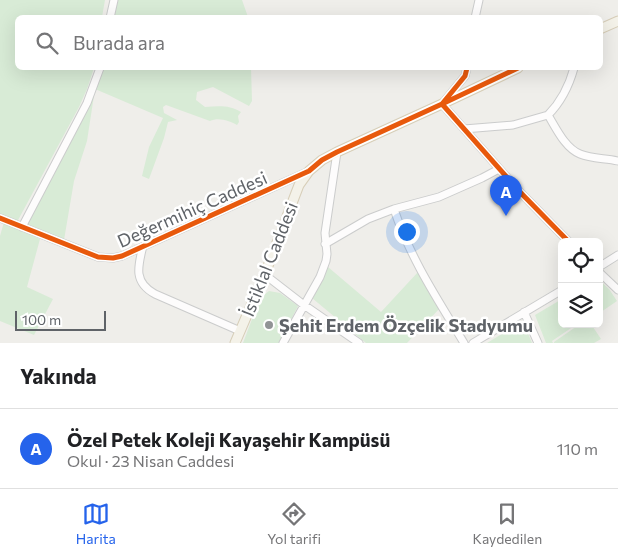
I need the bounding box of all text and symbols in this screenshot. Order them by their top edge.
search box [15,15,603,70]
icon: search [33,29,61,57]
text: Burada ara [73,31,165,54]
street label: Değermihiç Caddesi [114,166,270,252]
pin: A [490,175,522,216]
street label: İstiklal Caddesi [236,198,302,320]
your location [394,219,420,245]
map controls [558,238,603,328]
button: locate [558,238,603,283]
button: layers [558,283,603,328]
scale bar [15,308,106,331]
text: 100 m [22,311,61,328]
place label: Şehit Erdem Özçelik Stadyumu [279,314,533,336]
marker: Şehit Erdem Özçelik Stadyumu [263,319,275,331]
text: Yakında [20,363,97,388]
text: Özel Petek Koleji Kayaşehir Kampüsü [67,428,390,451]
text: A [30,439,42,458]
text: 110 m [557,439,598,458]
text: Okul · 23 Nisan Caddesi [67,451,234,470]
tab: Harita [76,500,116,547]
tab: Yol tarifi [267,500,321,547]
tab: Kaydedilen [473,500,542,547]

